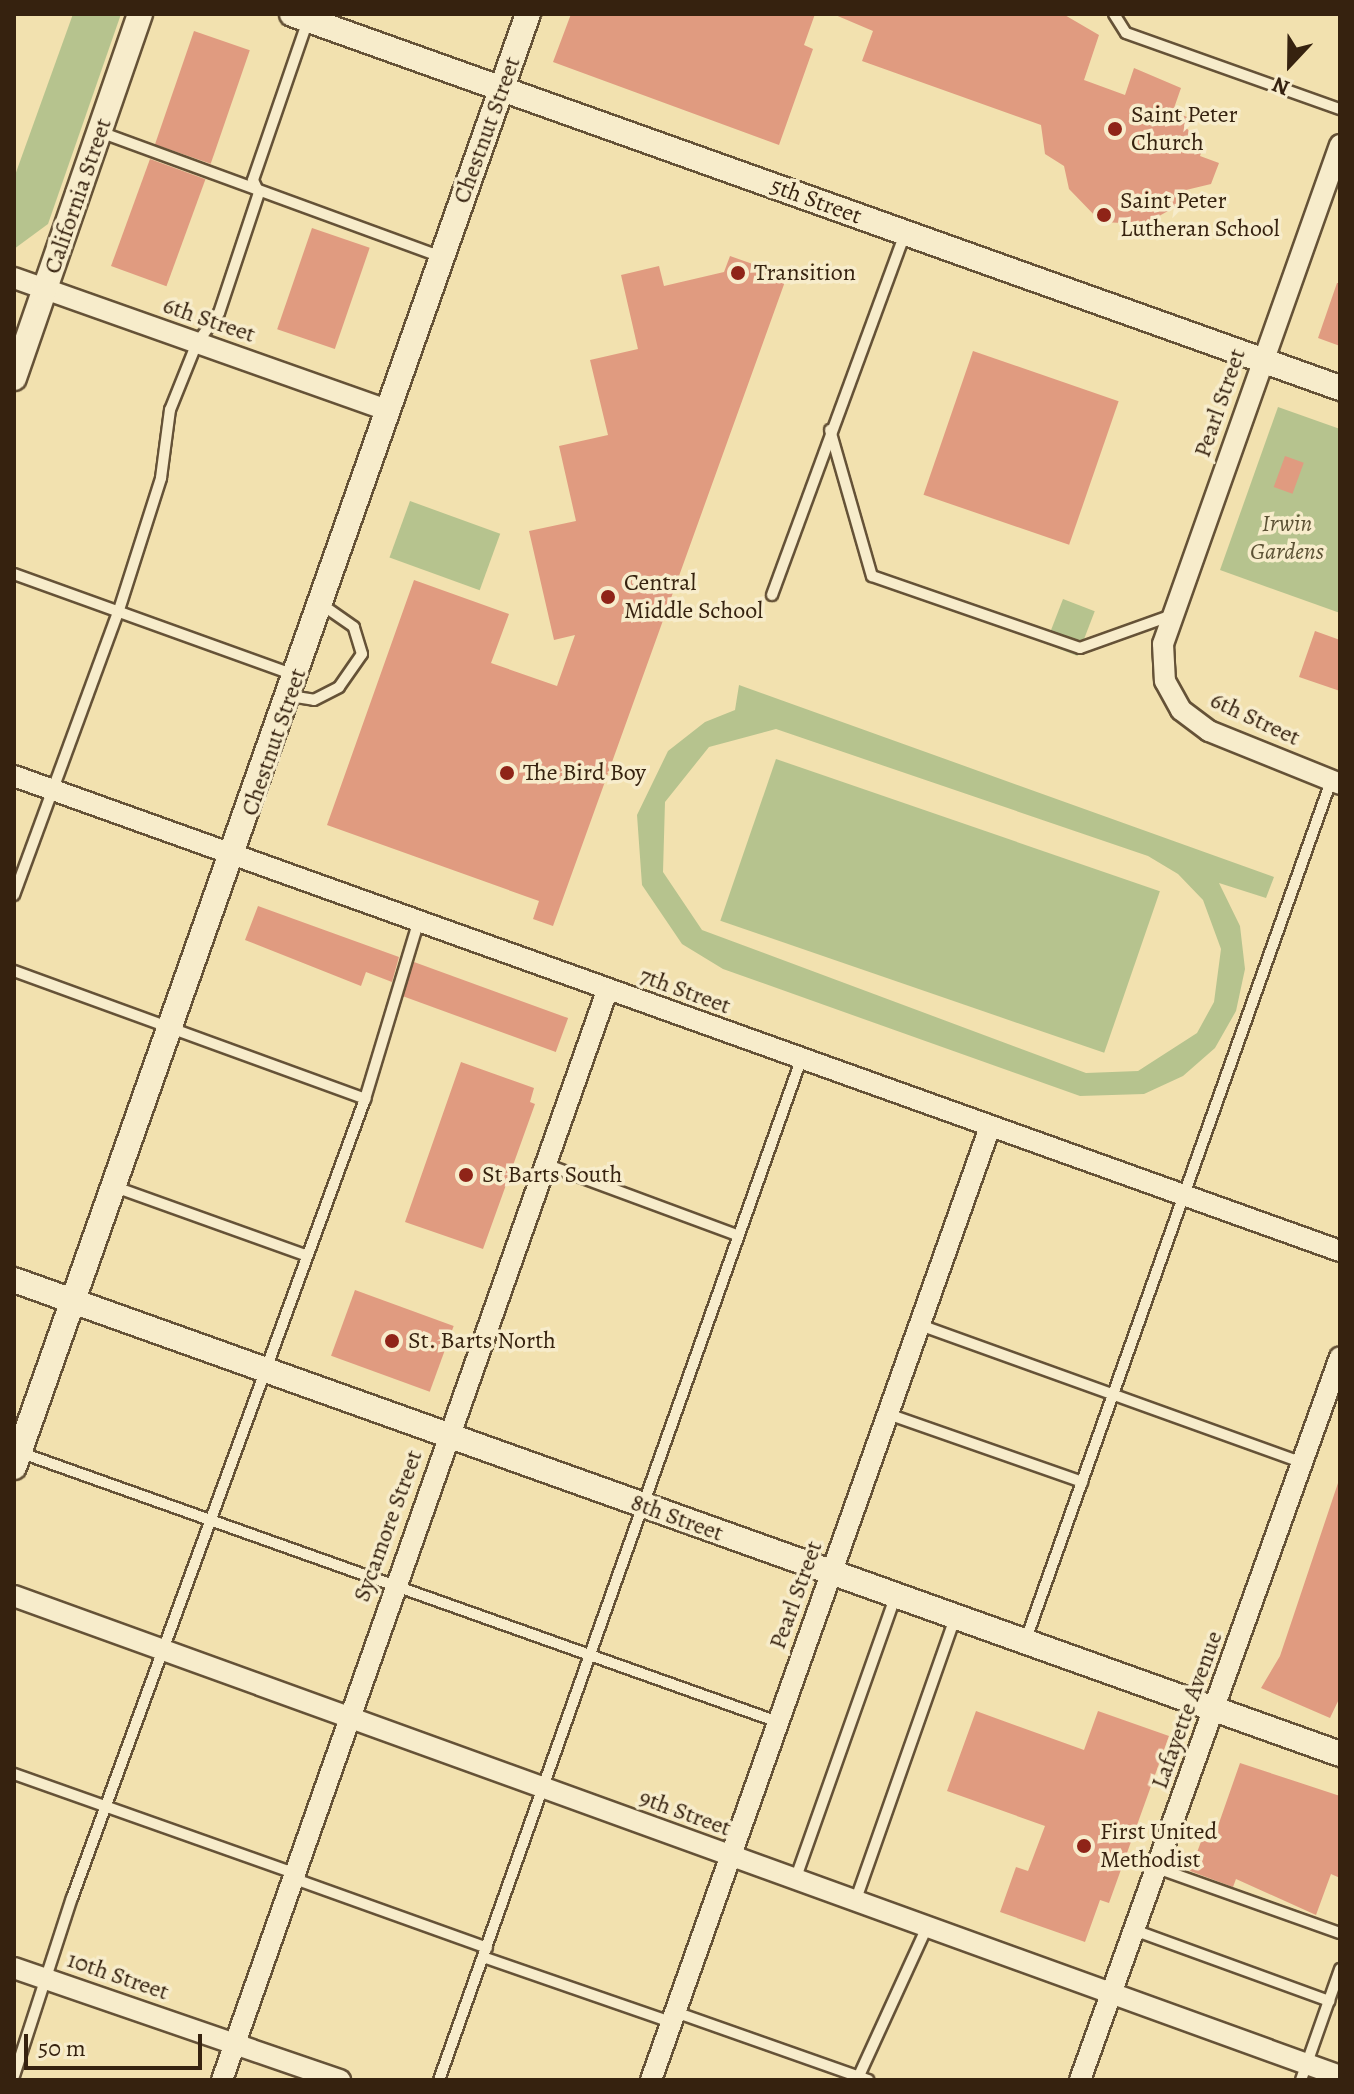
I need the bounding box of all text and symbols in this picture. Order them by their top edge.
north arrow [1250,24,1330,104]
street label: Chestnut Street [447,53,527,207]
text: N [1268,69,1294,103]
place label: Saint Peter Church [1131,101,1238,157]
street label: California Street [38,115,118,277]
marker: Saint Peter Church [1106,120,1124,138]
street label: 5th Street [767,171,865,231]
place label: Saint Peter Lutheran School [1120,187,1280,243]
marker: Saint Peter Lutheran School [1095,206,1113,224]
place label: Transition [754,259,856,287]
marker: Transition [729,264,747,282]
street label: 6th Street [159,291,259,349]
street label: Pearl Street [1188,345,1252,461]
park label: Irwin Gardens [1250,510,1324,566]
place label: Central Middle School [624,569,763,625]
marker: Central Middle School [599,588,617,606]
street label: Chestnut Street [235,665,313,819]
street label: 6th Street [1206,686,1304,752]
place label: The Bird Boy [523,759,646,787]
marker: The Bird Boy [498,764,516,782]
street label: 7th Street [636,961,734,1021]
place label: St Barts South [482,1161,622,1189]
marker: St Barts South [457,1166,475,1184]
place label: St. Barts North [408,1327,556,1355]
marker: St. Barts North [383,1332,401,1350]
street label: Sycamore Street [347,1446,429,1606]
street label: 8th Street [627,1488,727,1548]
street label: Pearl Street [763,1537,829,1653]
street label: Lafayette Avenue [1145,1627,1229,1793]
street label: 9th Street [635,1783,735,1843]
place label: First United Methodist [1100,1818,1217,1874]
marker: First United Methodist [1075,1837,1093,1855]
street label: 10th Street [63,1945,173,2007]
scale bar [28,2018,206,2068]
text: 50 m [38,2032,86,2064]

